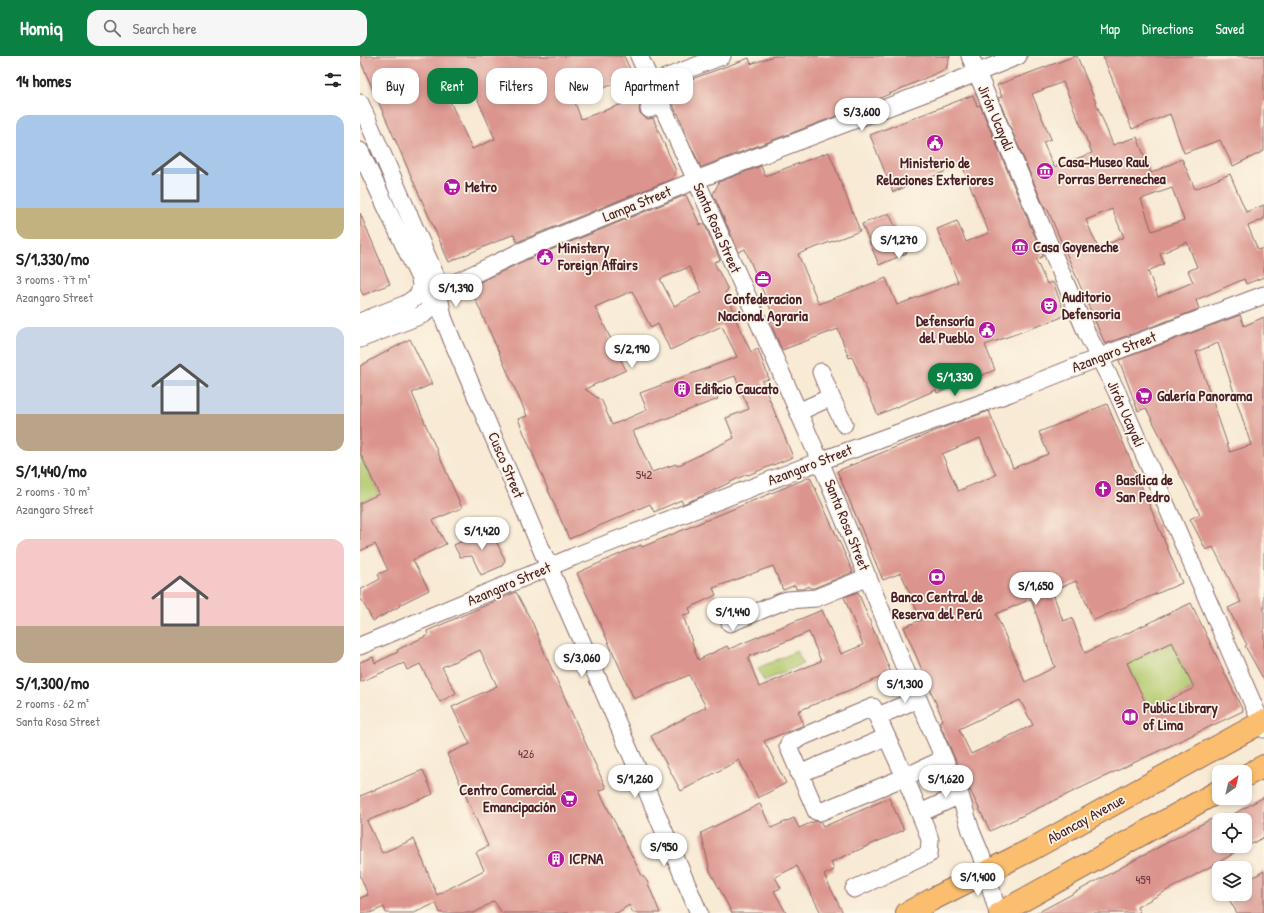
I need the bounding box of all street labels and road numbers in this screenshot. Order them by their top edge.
street label: Jirón Ucayali [973,81,1020,154]
street label: Santa Rosa Street [688,179,747,277]
street label: Lampa Street [599,180,675,227]
street label: Azangaro Street [1068,325,1160,377]
street label: Jirón Ucayali [1103,377,1150,450]
street label: Cusco Street [483,428,530,502]
street label: Azangaro Street [764,438,856,490]
street label: Santa Rosa Street [820,476,876,574]
street label: Azangaro Street [464,556,555,611]
street label: Abancay Avenue [1043,789,1128,849]

